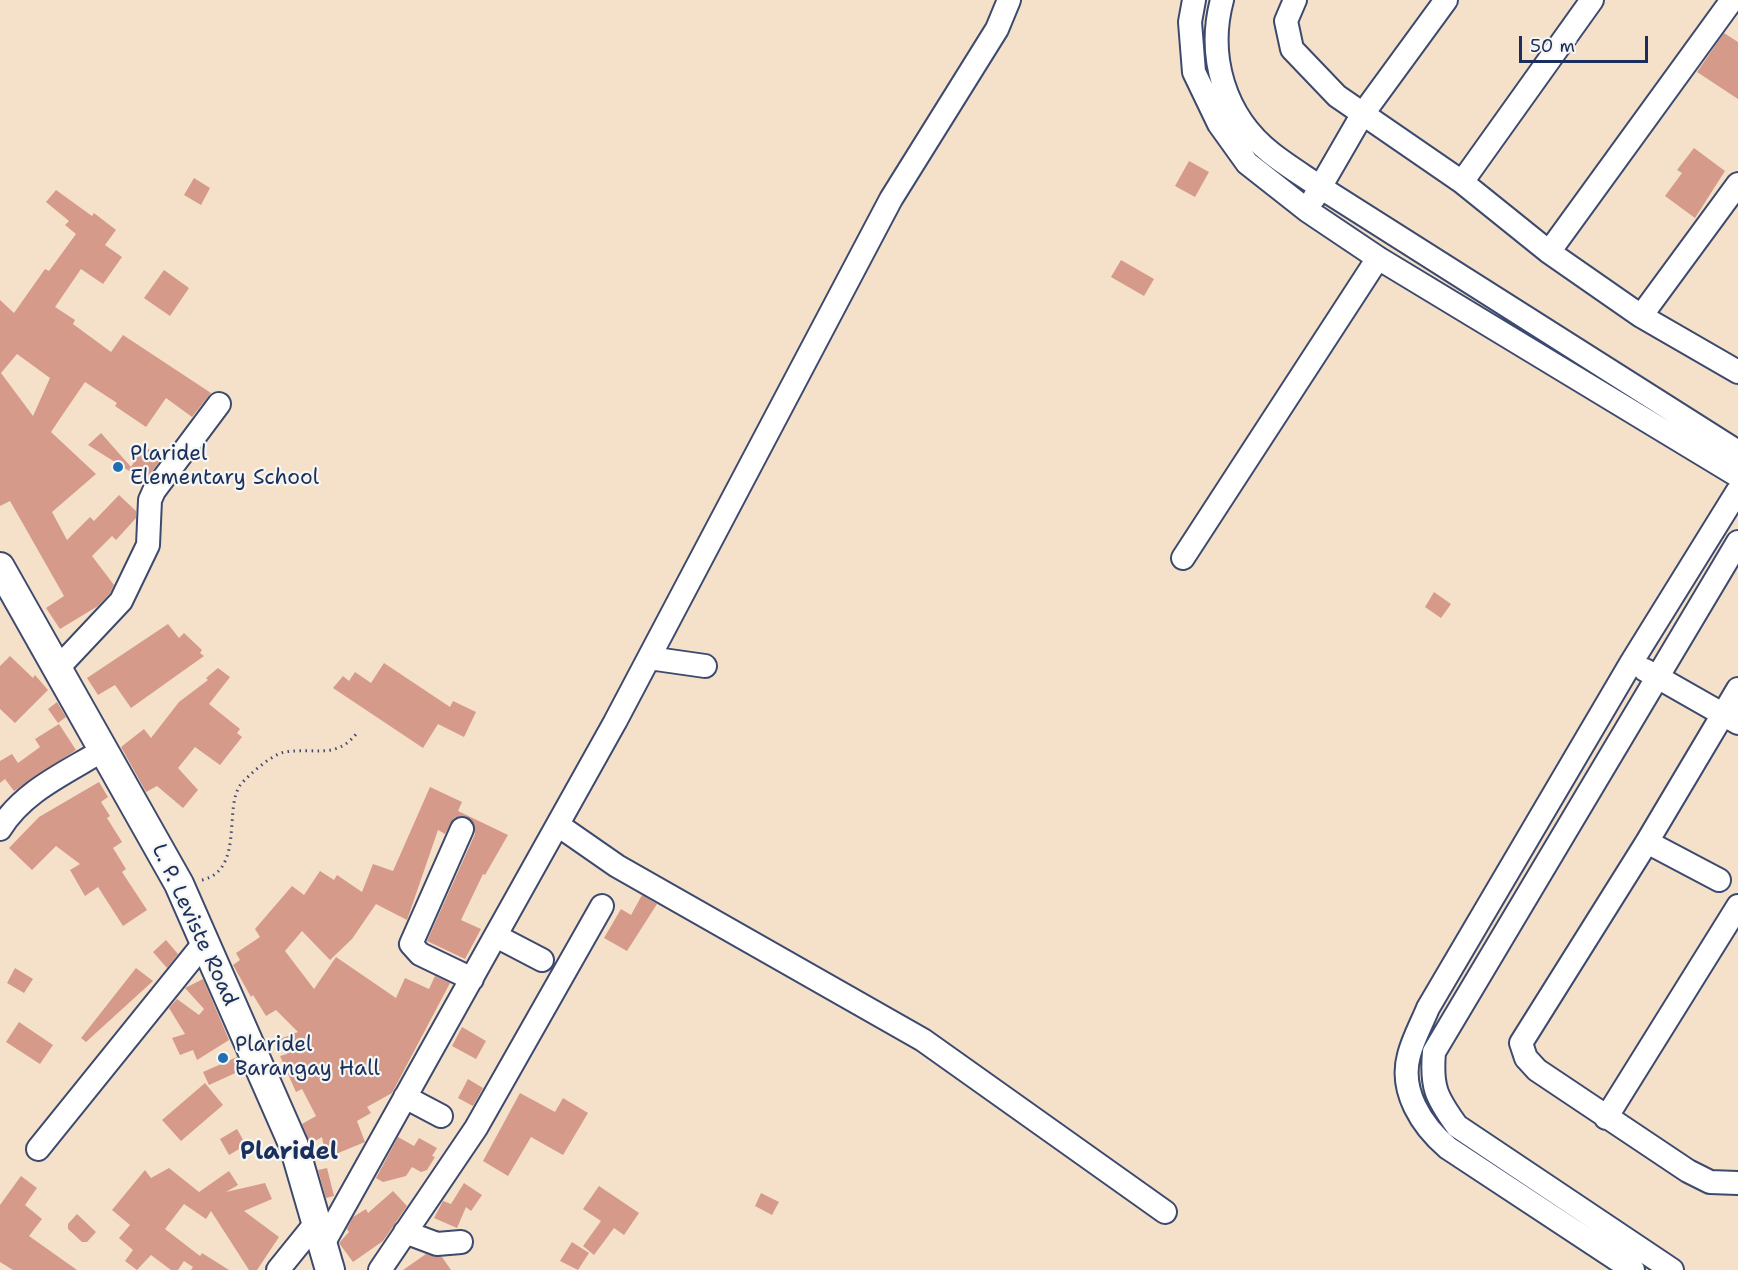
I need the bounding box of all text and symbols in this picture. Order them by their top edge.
scale bar [1522,24,1651,62]
text: 50 m [1530,34,1575,58]
place label: Plaridel Elementary School [130,442,319,492]
marker: Plaridel Elementary School [111,460,125,474]
street label: L. P. Leviste Road [145,840,243,1010]
place label: Plaridel Barangay Hall [235,1033,380,1083]
marker: Plaridel Barangay Hall [216,1051,230,1065]
district label: Plaridel [240,1139,338,1167]

